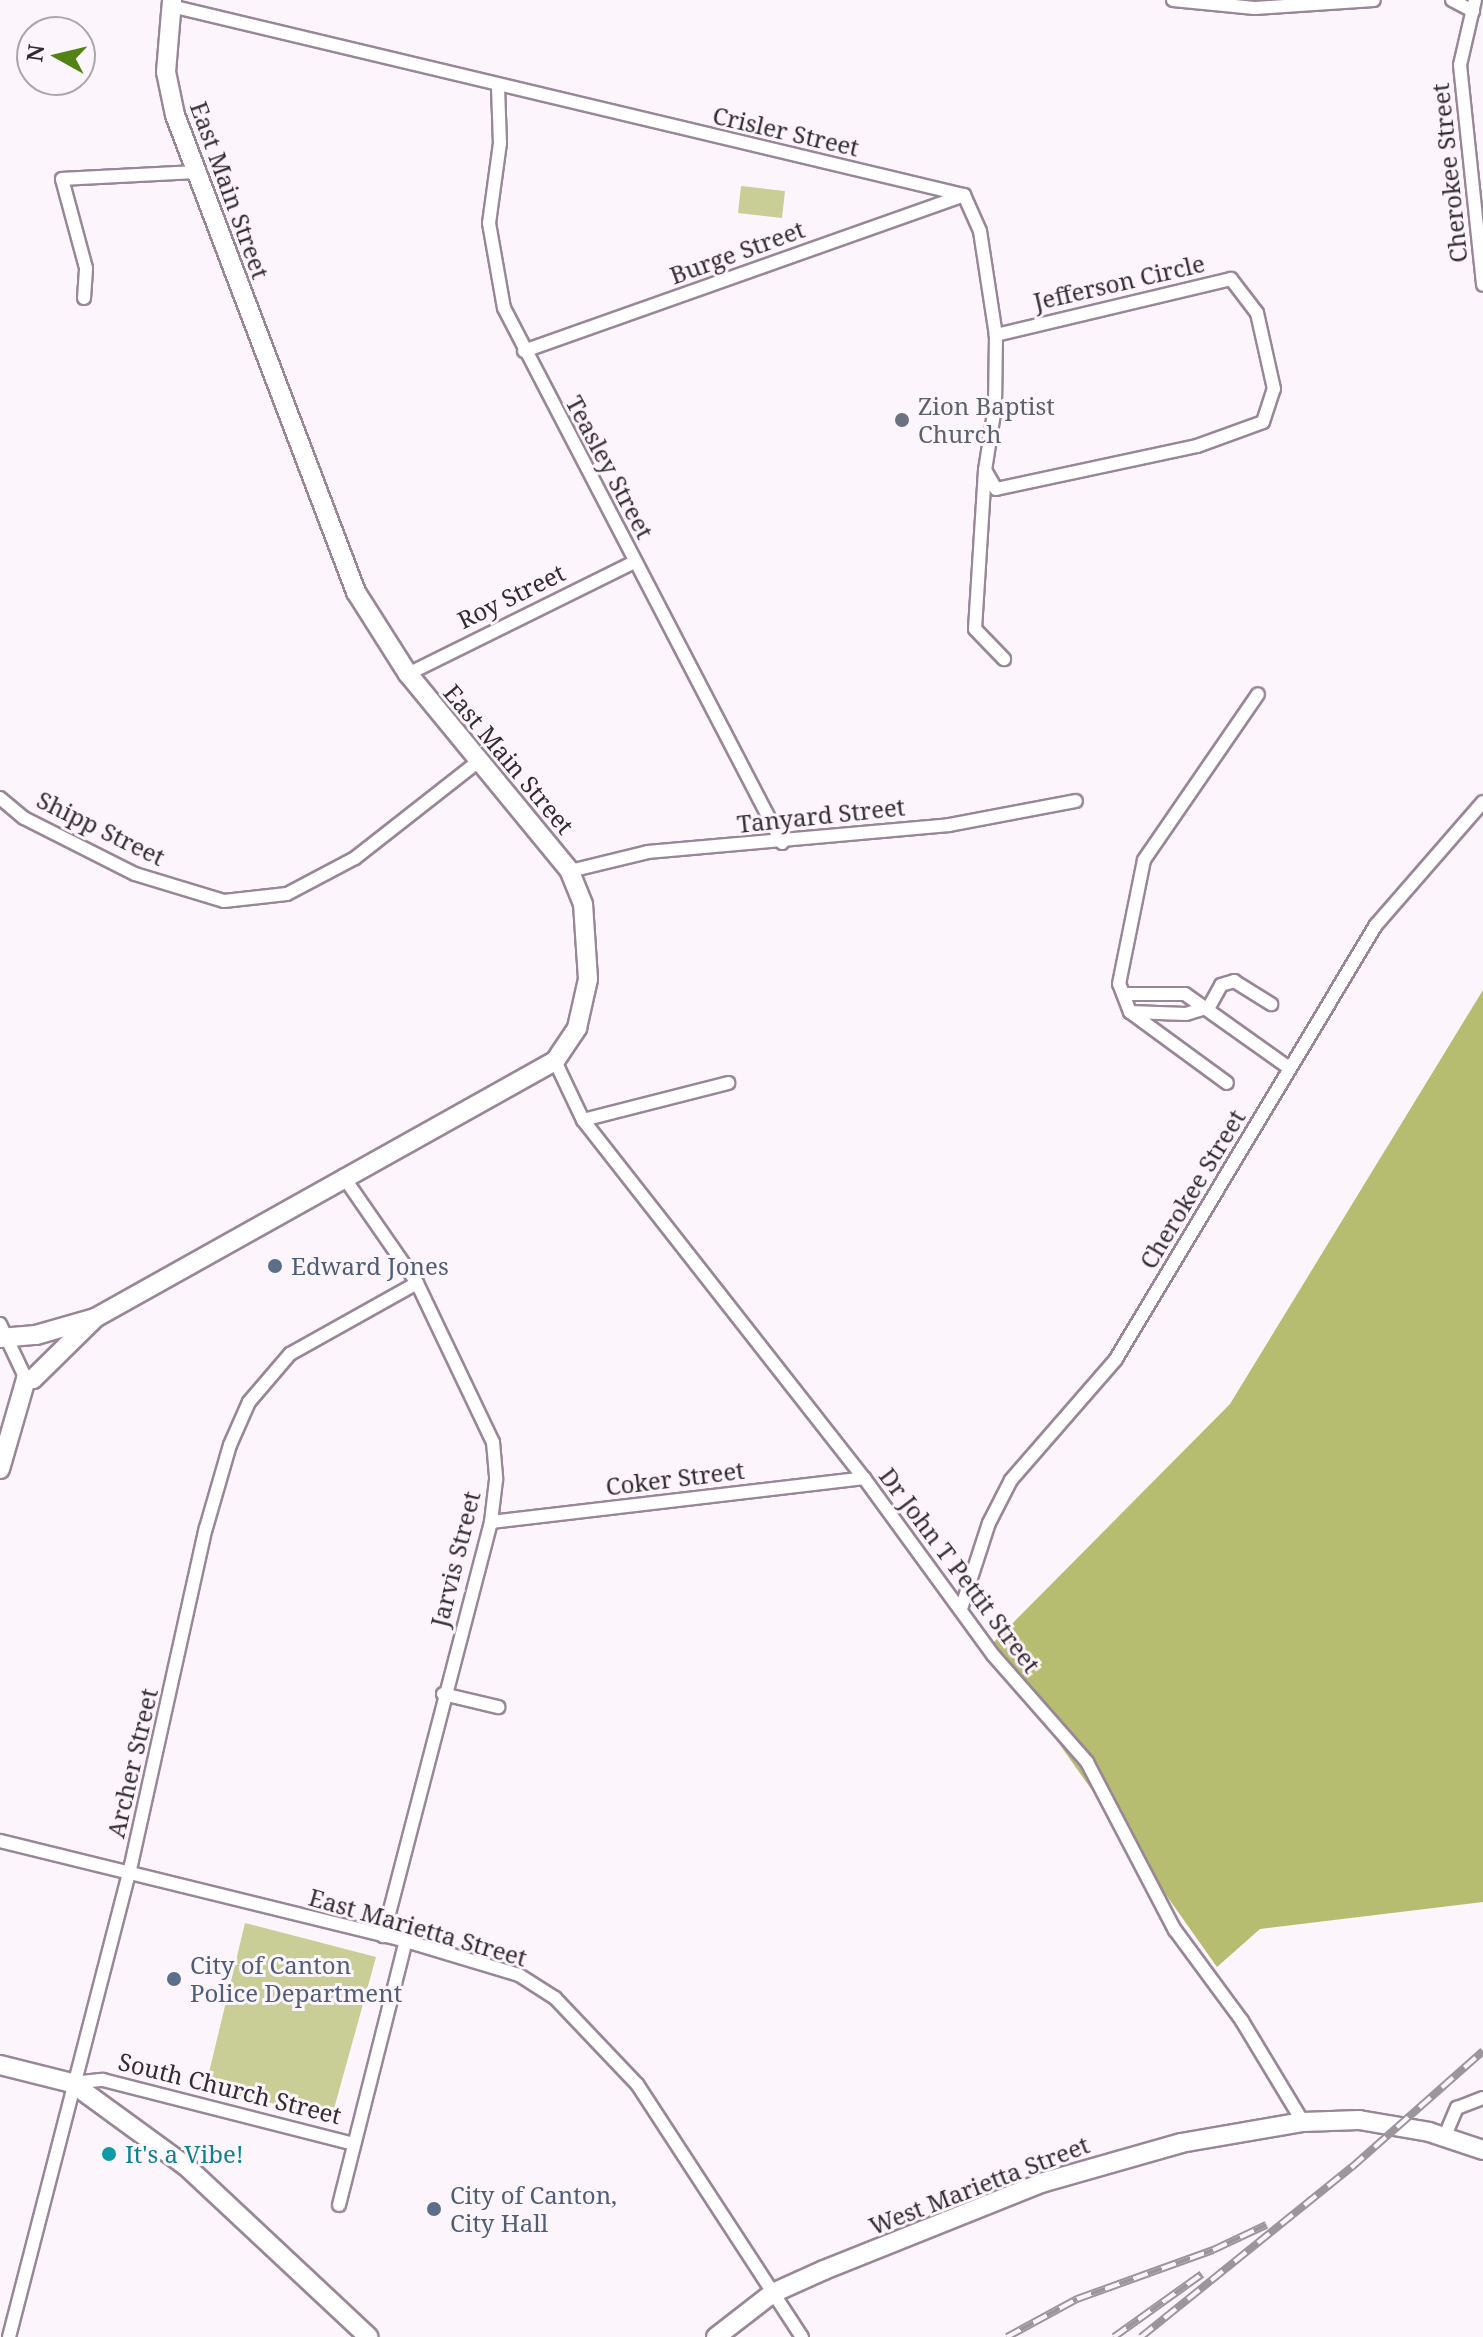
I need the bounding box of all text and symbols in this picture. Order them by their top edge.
north arrow [16,16,96,96]
text: N [18,42,50,64]
street label: Cherokee Street [1425,82,1473,264]
street label: East Main Street [185,98,275,282]
street label: Crisler Street [710,100,862,162]
street label: Burge Street [666,214,808,290]
street label: Jefferson Circle [1031,248,1207,316]
street label: Teasley Street [560,391,660,543]
place label: Zion Baptist Church [918,392,1055,448]
marker: Zion Baptist Church [893,411,911,429]
street label: Roy Street [453,558,569,634]
street label: East Main Street [438,678,580,840]
street label: Shipp Street [32,785,170,871]
street label: Tanyard Street [736,792,906,838]
street label: Cherokee Street [1133,1104,1251,1274]
place label: Edward Jones [291,1252,449,1280]
marker: Edward Jones [266,1257,284,1275]
street label: Coker Street [604,1455,746,1501]
street label: Dr John T Pettit Street [874,1462,1046,1678]
street label: Jarvis Street [424,1488,486,1630]
street label: Archer Street [101,1685,163,1841]
street label: East Marietta Street [306,1882,530,1972]
place label: City of Canton Police Department [190,1951,402,2007]
marker: City of Canton Police Department [165,1970,183,1988]
street label: South Church Street [116,2046,344,2130]
street label: West Marietta Street [865,2130,1093,2240]
place label: It's a Vibe! [125,2140,244,2168]
marker: It's a Vibe! [100,2145,118,2163]
place label: City of Canton, City Hall [450,2181,617,2237]
marker: City of Canton, City Hall [425,2200,443,2218]

